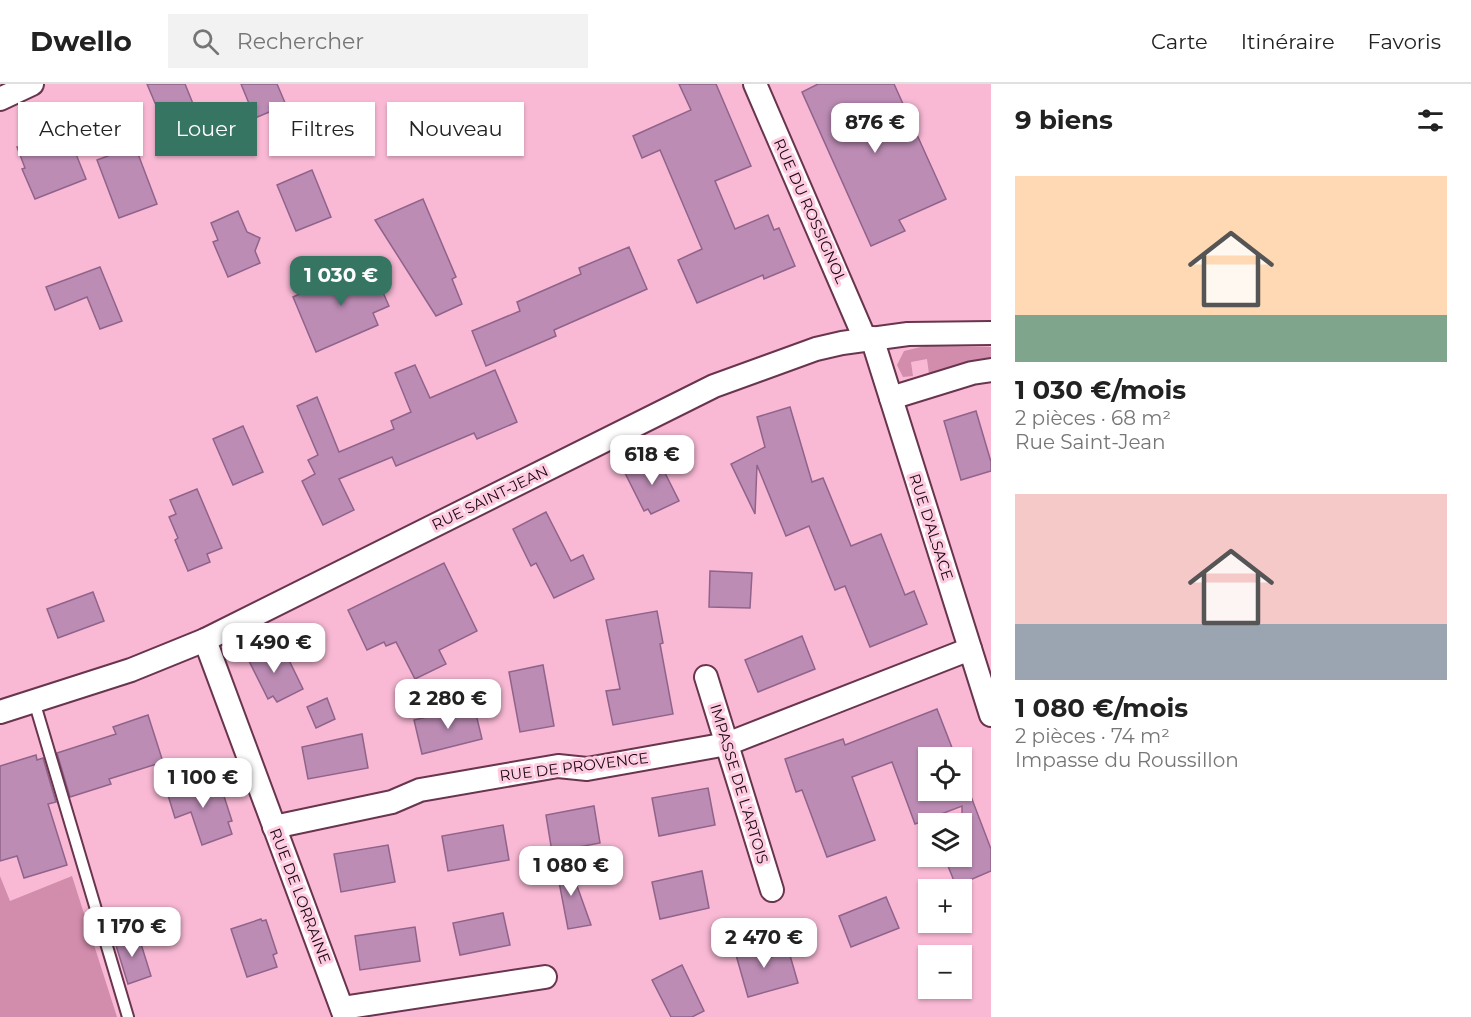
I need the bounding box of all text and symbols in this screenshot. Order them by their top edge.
search box [168,14,588,68]
text: Dwello [30,24,132,58]
icon: search [189,25,222,58]
text: Rechercher [237,28,364,55]
text: Carte [1151,29,1208,54]
text: Itinéraire [1241,29,1335,54]
text: Favoris [1368,29,1441,54]
chip: Acheter [18,102,143,156]
chip: Louer [155,102,257,156]
chip: Filtres [269,102,375,156]
chip: Nouveau [387,102,524,156]
pin: 876 € [833,103,917,154]
text: 9 biens [1015,104,1113,136]
icon: filters [1414,104,1447,137]
text: 876 € [845,110,905,134]
street label: RUE DU ROSSIGNOL [770,135,851,286]
icon: home [1177,215,1285,323]
pin: 1 030 € [286,256,396,307]
text: 1 030 € [304,263,378,287]
text: 1 030 €/mois [1015,374,1186,406]
text: 2 pièces · 68 m² [1015,406,1171,430]
text: Rue Saint-Jean [1015,430,1166,454]
pin: 618 € [610,435,694,486]
text: 618 € [624,442,680,466]
street label: RUE SAINT-JEAN [428,461,551,534]
street label: RUE D'ALSACE [905,471,958,583]
icon: home [1177,533,1285,641]
pin: 1 490 € [219,623,329,674]
text: 1 490 € [236,630,312,654]
pin: 2 280 € [393,679,503,730]
text: 2 280 € [409,686,487,710]
text: 1 080 €/mois [1015,692,1188,724]
street label: IMPASSE DE L'ARTOIS [706,702,773,866]
text: 2 pièces · 74 m² [1015,724,1170,748]
map controls [918,747,972,999]
button: locate [918,747,972,801]
street label: RUE DE PROVENCE [498,748,650,785]
text: Impasse du Roussillon [1015,748,1239,772]
pin: 1 100 € [148,758,258,809]
text: 1 100 € [168,765,238,789]
button: layers [918,813,972,867]
street label: RUE DE LORRAINE [266,825,335,966]
pin: 1 080 € [516,846,626,897]
text: 1 080 € [533,853,609,877]
button: + [918,879,972,933]
pin: 1 170 € [77,907,187,958]
text: 1 170 € [98,914,166,938]
pin: 2 470 € [709,918,819,969]
text: 2 470 € [725,925,803,949]
button: − [918,945,972,999]

